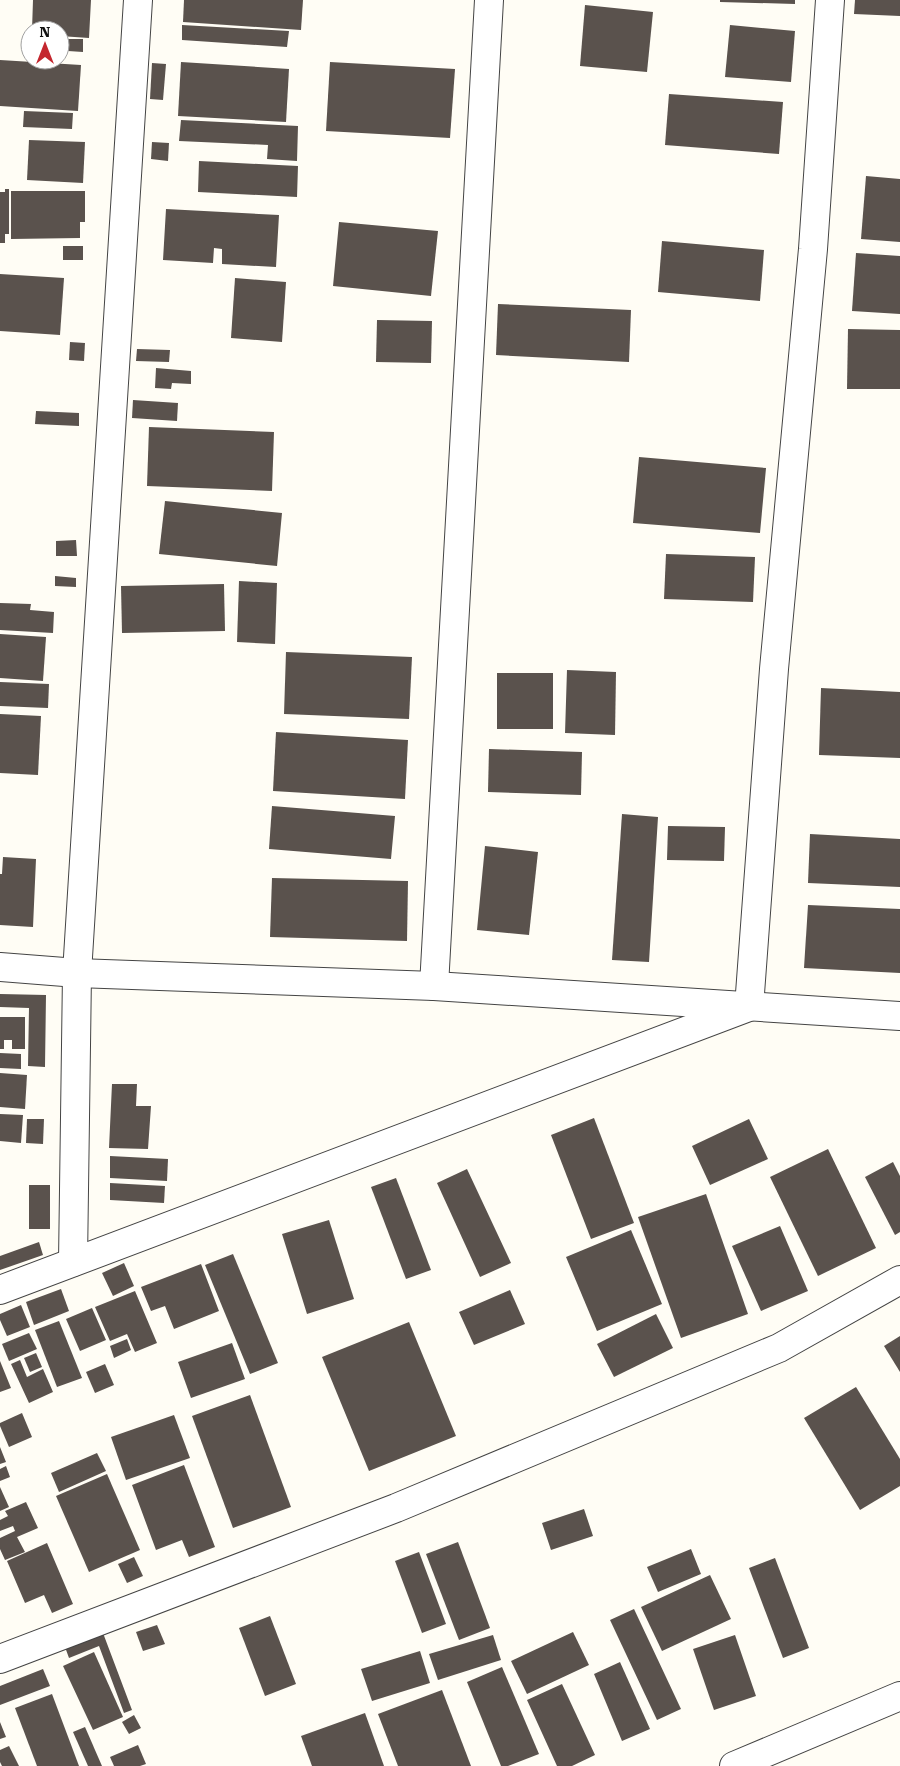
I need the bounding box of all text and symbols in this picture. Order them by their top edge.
north arrow [20,20,70,70]
text: N [40,24,51,40]

